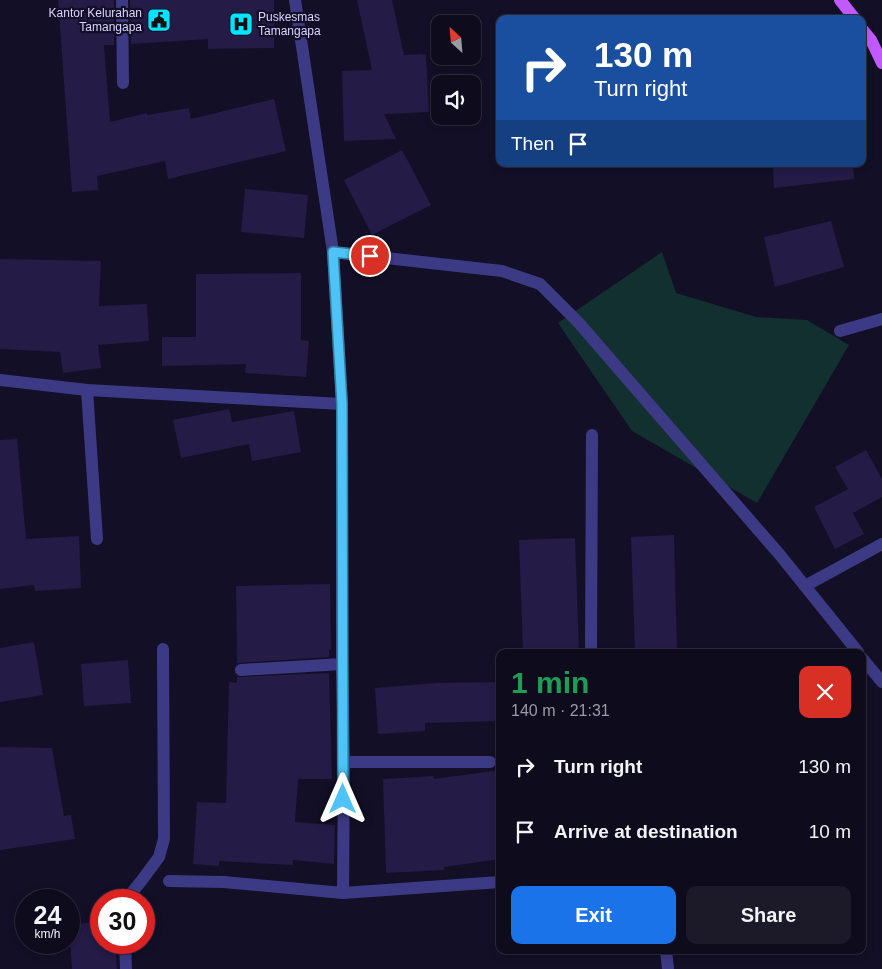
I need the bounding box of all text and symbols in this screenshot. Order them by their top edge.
place label: Kantor Kelurahan Tamangapa [49,6,142,34]
public building icon: Kantor Kelurahan Tamangapa [146,7,172,33]
place label: Puskesmas Tamangapa [258,10,321,38]
hospital icon: Puskesmas Tamangapa [228,11,254,37]
north arrow [431,15,481,65]
map controls [431,15,481,125]
icon: right [511,35,576,100]
text: 130 m [594,35,693,74]
button: sound [431,75,481,125]
text: Turn right [594,76,687,101]
icon: arrive [564,130,592,158]
text: Then [511,133,554,154]
pin [349,235,391,277]
icon: arrive [356,242,384,270]
text: 1 min [511,666,589,699]
button: close [799,666,851,718]
text: 140 m · 21:31 [511,702,610,719]
icon: right [511,753,539,781]
text: Turn right [554,756,642,777]
text: 130 m [798,756,851,777]
position arrow [316,772,368,824]
icon: arrive [511,818,539,846]
text: Arrive at destination [554,821,738,842]
text: 10 m [809,821,851,842]
button: Exit [511,886,676,944]
button: Share [686,886,851,944]
speed limit sign: 30 [90,889,155,954]
text: 24 [34,901,61,929]
text: km/h [34,927,61,941]

